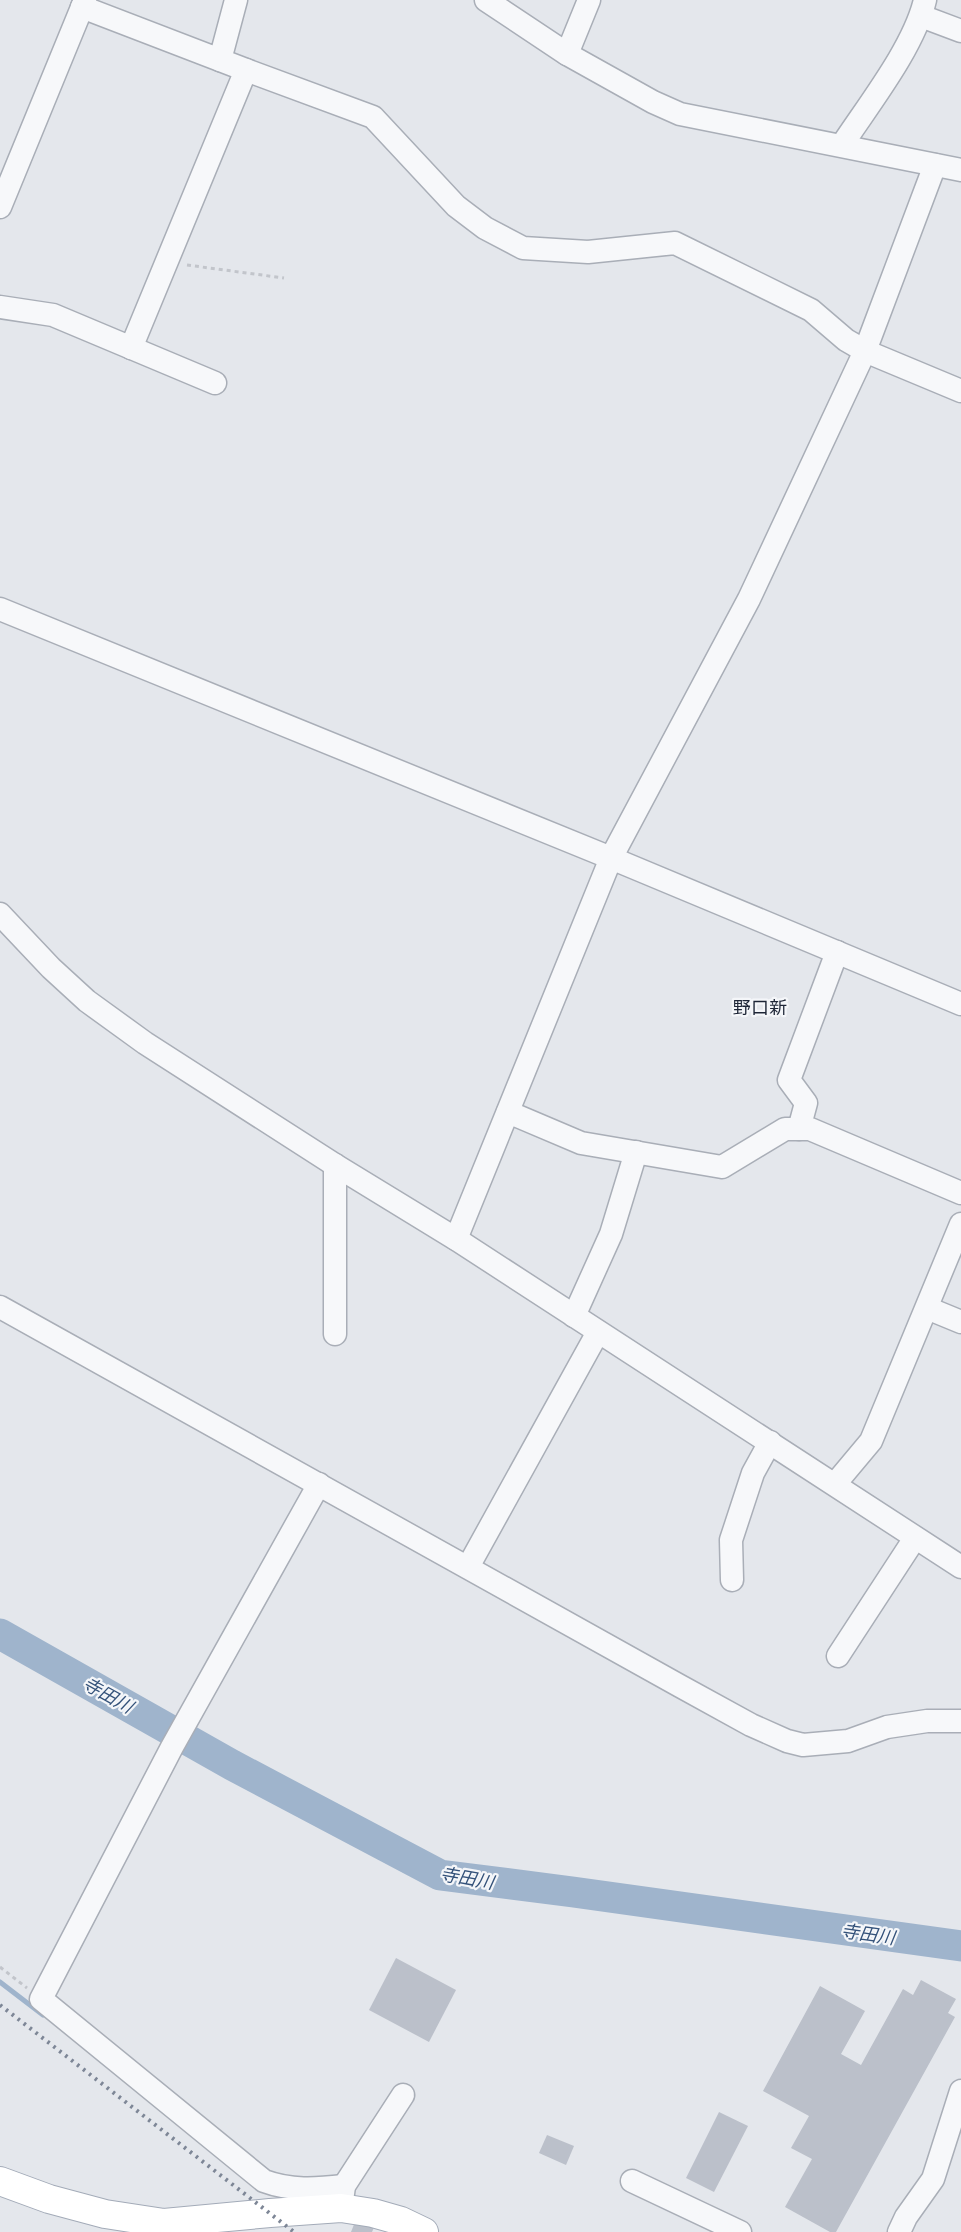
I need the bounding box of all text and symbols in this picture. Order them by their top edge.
district label: 野口新 [733,997,787,1018]
water label: 寺田川 [79,1673,138,1718]
water label: 寺田川 [439,1863,497,1893]
water label: 寺田川 [840,1920,898,1948]

